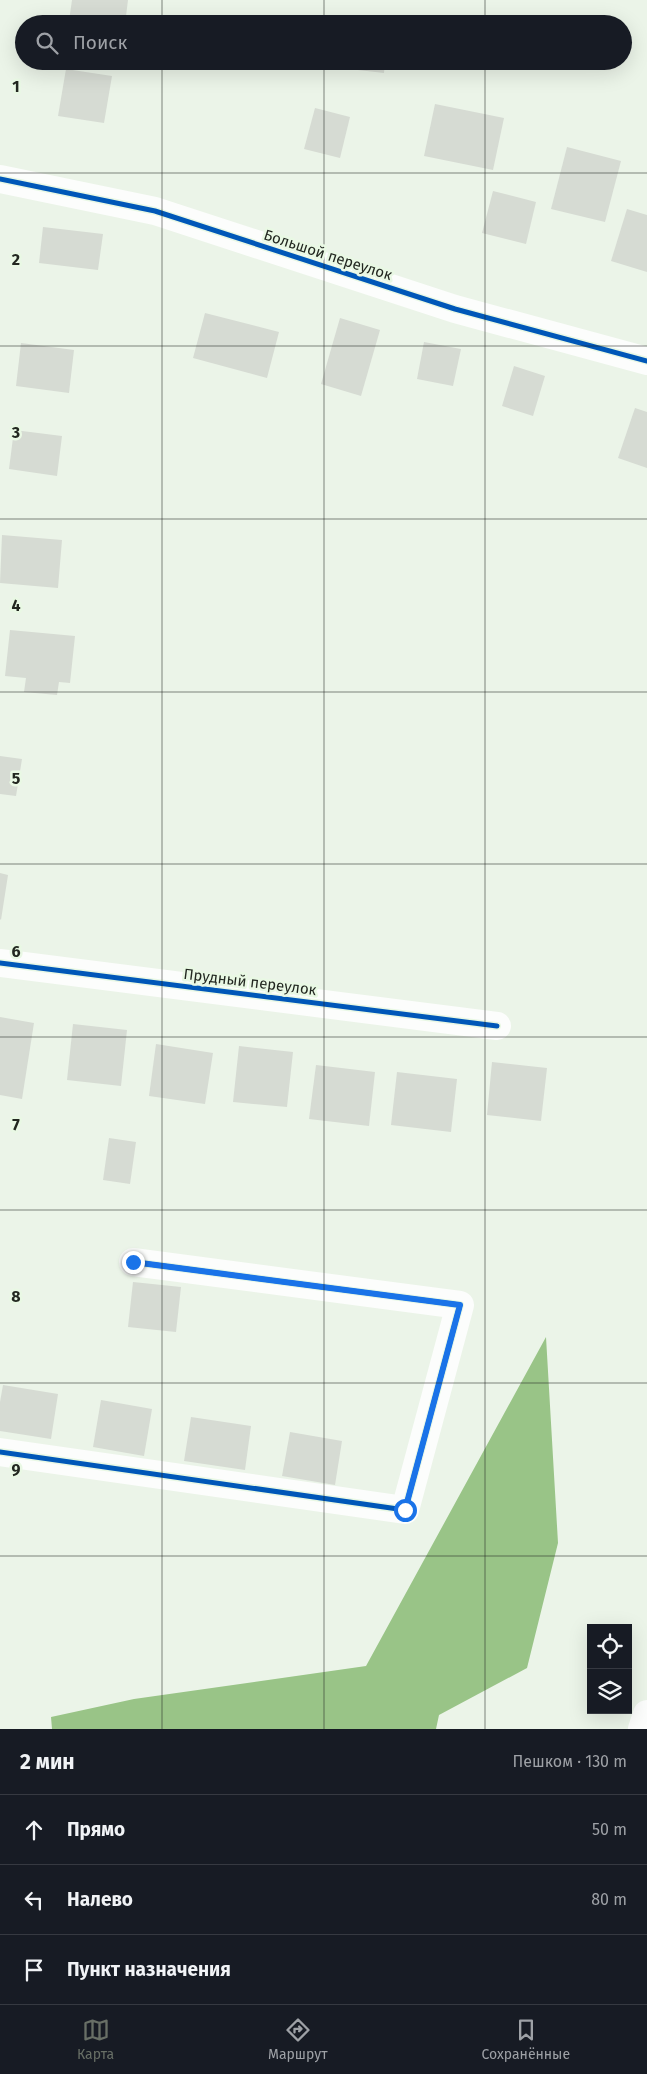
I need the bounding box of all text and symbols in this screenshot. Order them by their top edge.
search box [15,15,632,70]
icon: search [33,29,61,57]
text: Поиск [73,31,127,54]
text: 1 [12,77,20,96]
street label: Большой переулок [262,226,395,284]
text: 2 [12,250,20,269]
text: 3 [11,423,20,442]
text: 4 [11,596,21,615]
text: 5 [12,769,21,788]
text: 6 [11,942,21,961]
street label: Прудный переулок [182,965,318,999]
text: 7 [12,1115,20,1134]
route end [122,1251,145,1274]
text: 8 [11,1287,21,1306]
text: 9 [12,1460,21,1479]
route start [394,1499,417,1522]
map controls [587,1624,632,1714]
button: locate [587,1624,632,1669]
button: layers [587,1669,632,1714]
text: 2 мин [20,1749,75,1775]
text: Пешком · 130 m [512,1752,627,1771]
icon: ahead [20,1816,48,1844]
text: Прямо [67,1818,125,1841]
text: 50 m [592,1820,627,1839]
icon: left [20,1886,48,1914]
text: Налево [67,1888,133,1911]
text: 80 m [591,1890,627,1909]
icon: arrive [20,1956,48,1984]
text: Пункт назначения [67,1958,231,1981]
tab: Карта [77,2016,114,2063]
tab: Маршрут [268,2016,327,2063]
tab: Сохранённые [481,2016,570,2063]

